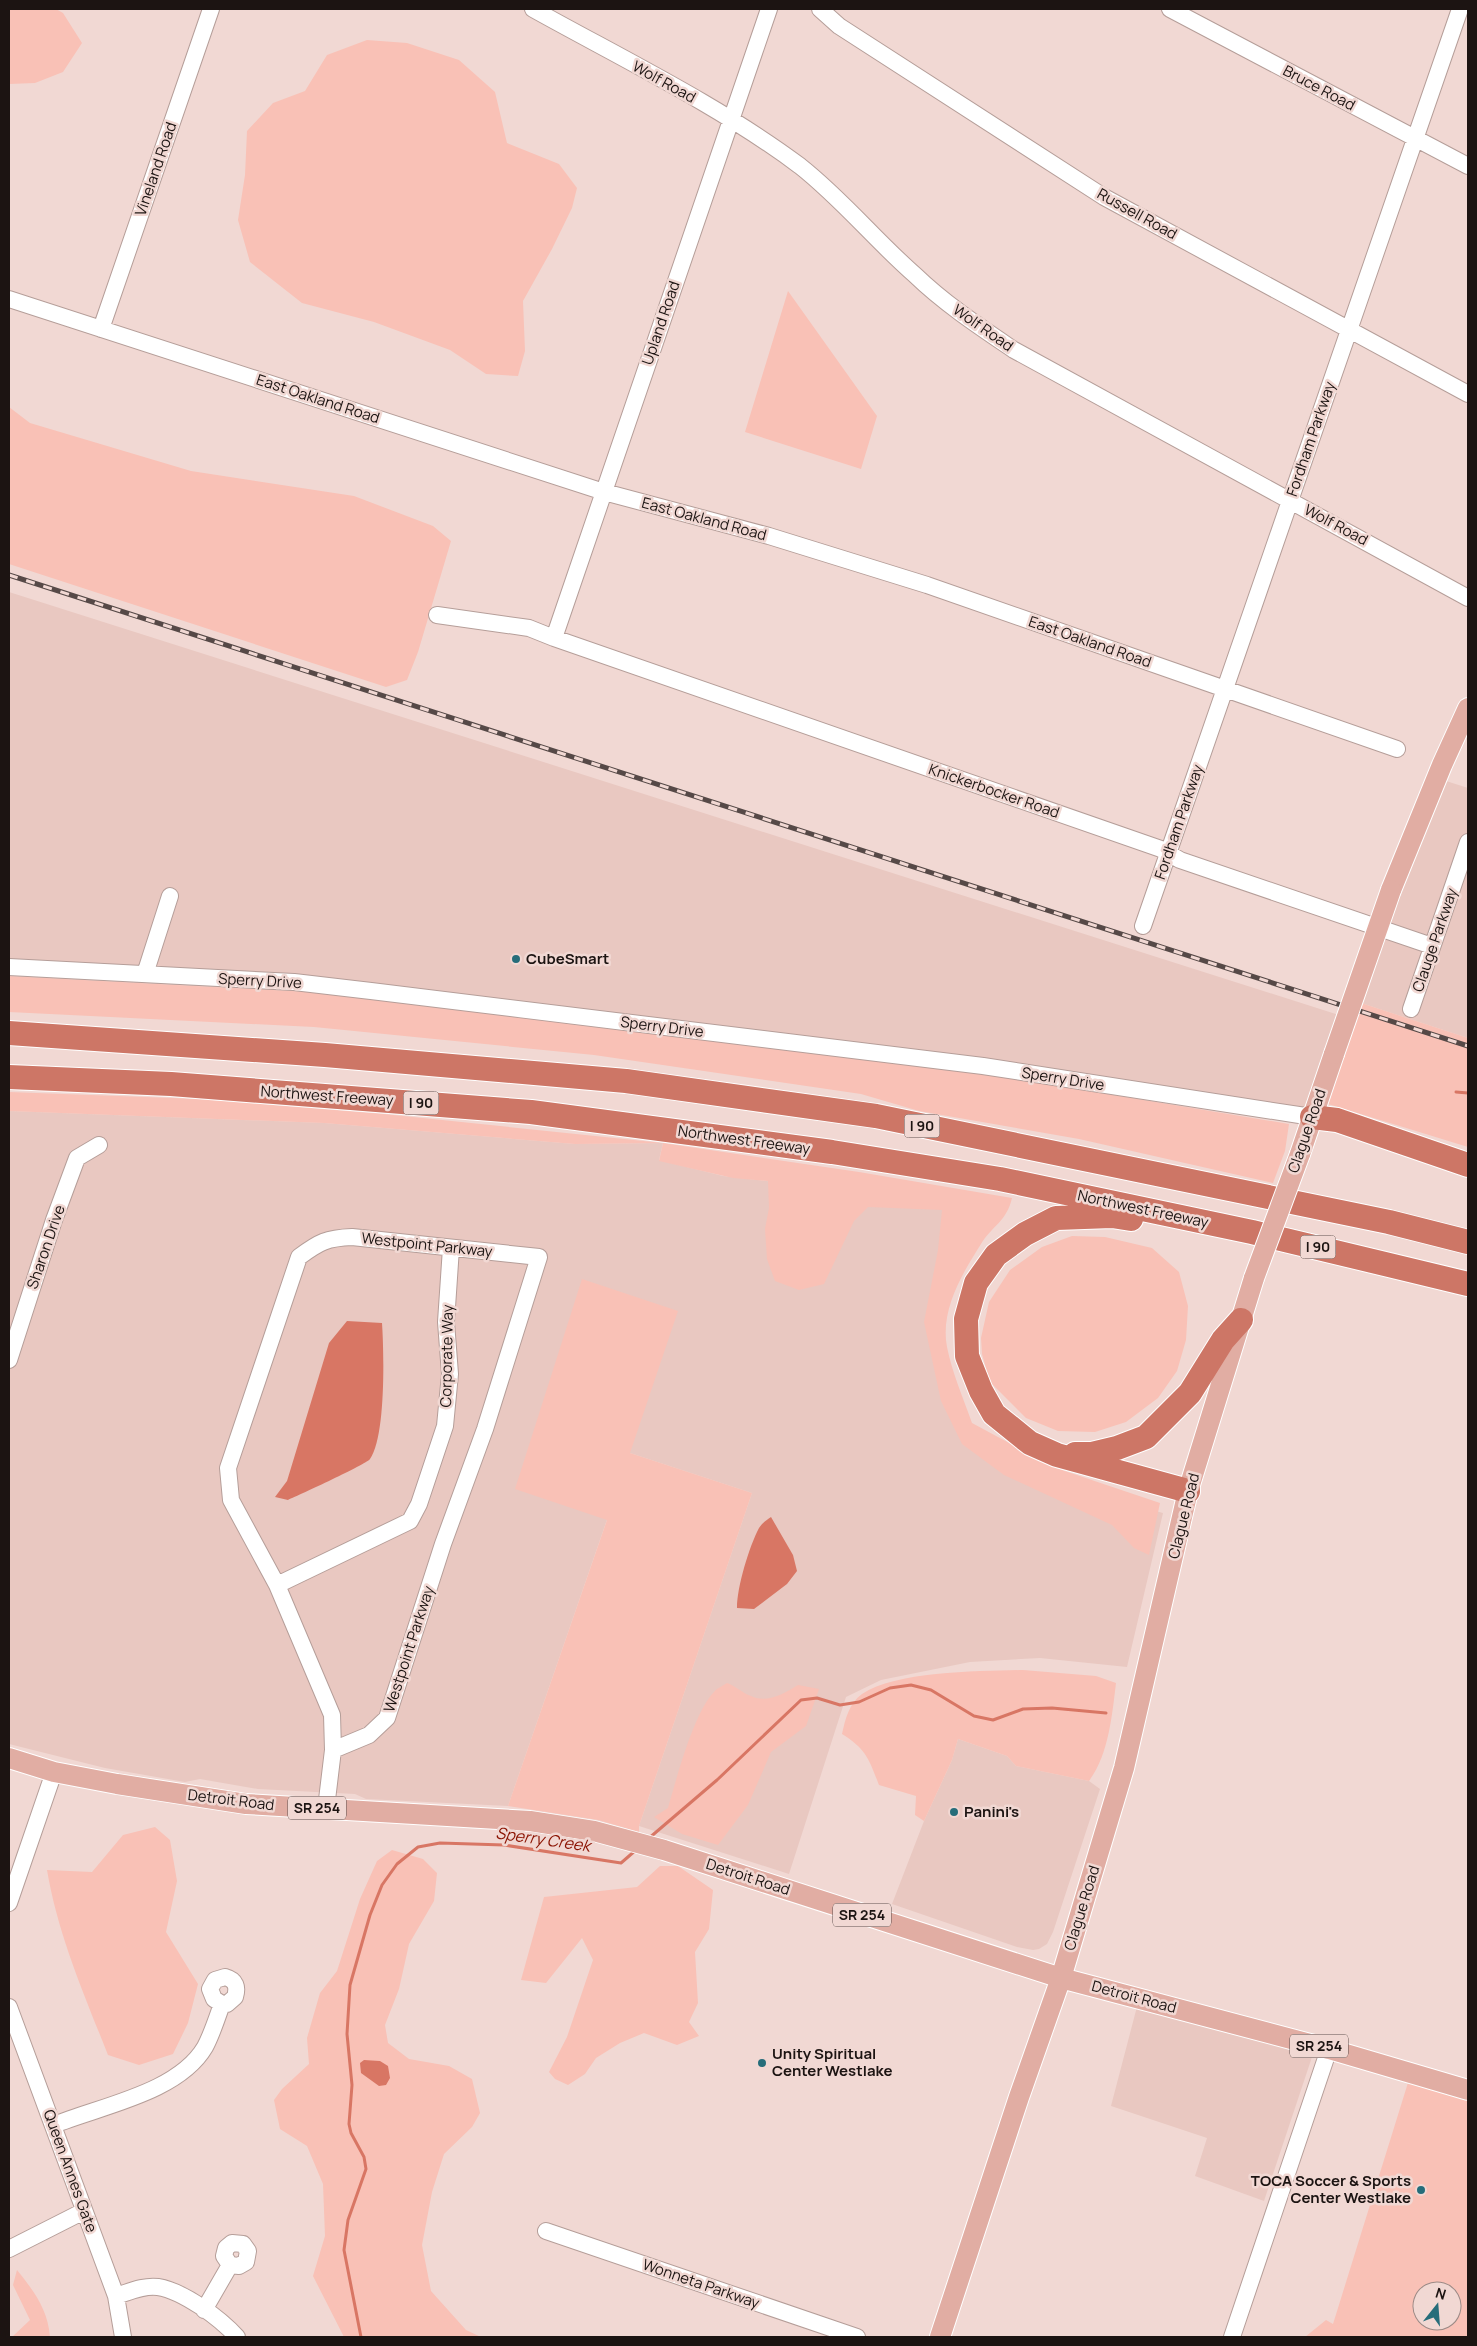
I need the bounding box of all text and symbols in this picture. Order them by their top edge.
street label: Wolf Road [629,56,700,108]
street label: Bruce Road [1279,60,1359,115]
street label: Vineland Road [130,119,181,219]
street label: Russell Road [1093,183,1181,244]
street label: Upland Road [636,278,685,368]
street label: Wolf Road [949,299,1018,356]
street label: East Oakland Road [254,369,383,428]
street label: Fordham Parkway [1281,379,1340,499]
street label: East Oakland Road [639,492,769,545]
street label: Wolf Road [1301,499,1372,550]
street label: East Oakland Road [1026,611,1154,672]
street label: Knickerbocker Road [926,758,1062,823]
street label: Fordham Parkway [1149,762,1208,882]
street label: Clauge Parkway [1407,885,1462,995]
place label: CubeSmart [526,948,609,969]
marker: CubeSmart [510,953,522,965]
street label: Sperry Drive [218,968,303,993]
street label: Sperry Drive [619,1011,705,1042]
street label: Sperry Drive [1020,1062,1106,1095]
street label: Northwest Freeway [260,1080,394,1111]
street label: Clague Road [1282,1086,1331,1176]
road number: I 90 [404,1092,438,1114]
road number: I 90 [904,1114,940,1138]
street label: Northwest Freeway [677,1120,812,1159]
street label: Northwest Freeway [1076,1184,1211,1233]
street label: Sharon Drive [21,1202,70,1292]
street label: Westpoint Parkway [360,1227,494,1262]
road number: I 90 [1300,1236,1336,1258]
street label: Corporate Way [435,1304,458,1408]
street label: Clague Road [1163,1471,1204,1561]
street label: Westpoint Parkway [378,1583,439,1715]
street label: Detroit Road [187,1784,276,1815]
road number: SR 254 [288,1796,346,1820]
place label: Panini's [964,1801,1019,1822]
marker: Panini's [948,1806,960,1818]
water label: Sperry Creek [494,1821,594,1857]
street label: Detroit Road [704,1853,793,1900]
street label: Clague Road [1059,1863,1104,1953]
road number: SR 254 [833,1904,891,1926]
street label: Detroit Road [1089,1975,1179,2018]
road number: SR 254 [1290,2034,1348,2058]
place label: Unity Spiritual Center Westlake [772,2043,893,2081]
marker: Unity Spiritual Center Westlake [756,2057,768,2069]
street label: Queen Annes Gate [38,2106,103,2235]
place label: TOCA Soccer & Sports Center Westlake [1251,2170,1411,2208]
marker: TOCA Soccer & Sports Center Westlake [1415,2184,1427,2196]
street label: Wonneta Parkway [640,2254,763,2313]
north arrow [1412,2281,1462,2331]
text: N [1433,2283,1449,2304]

